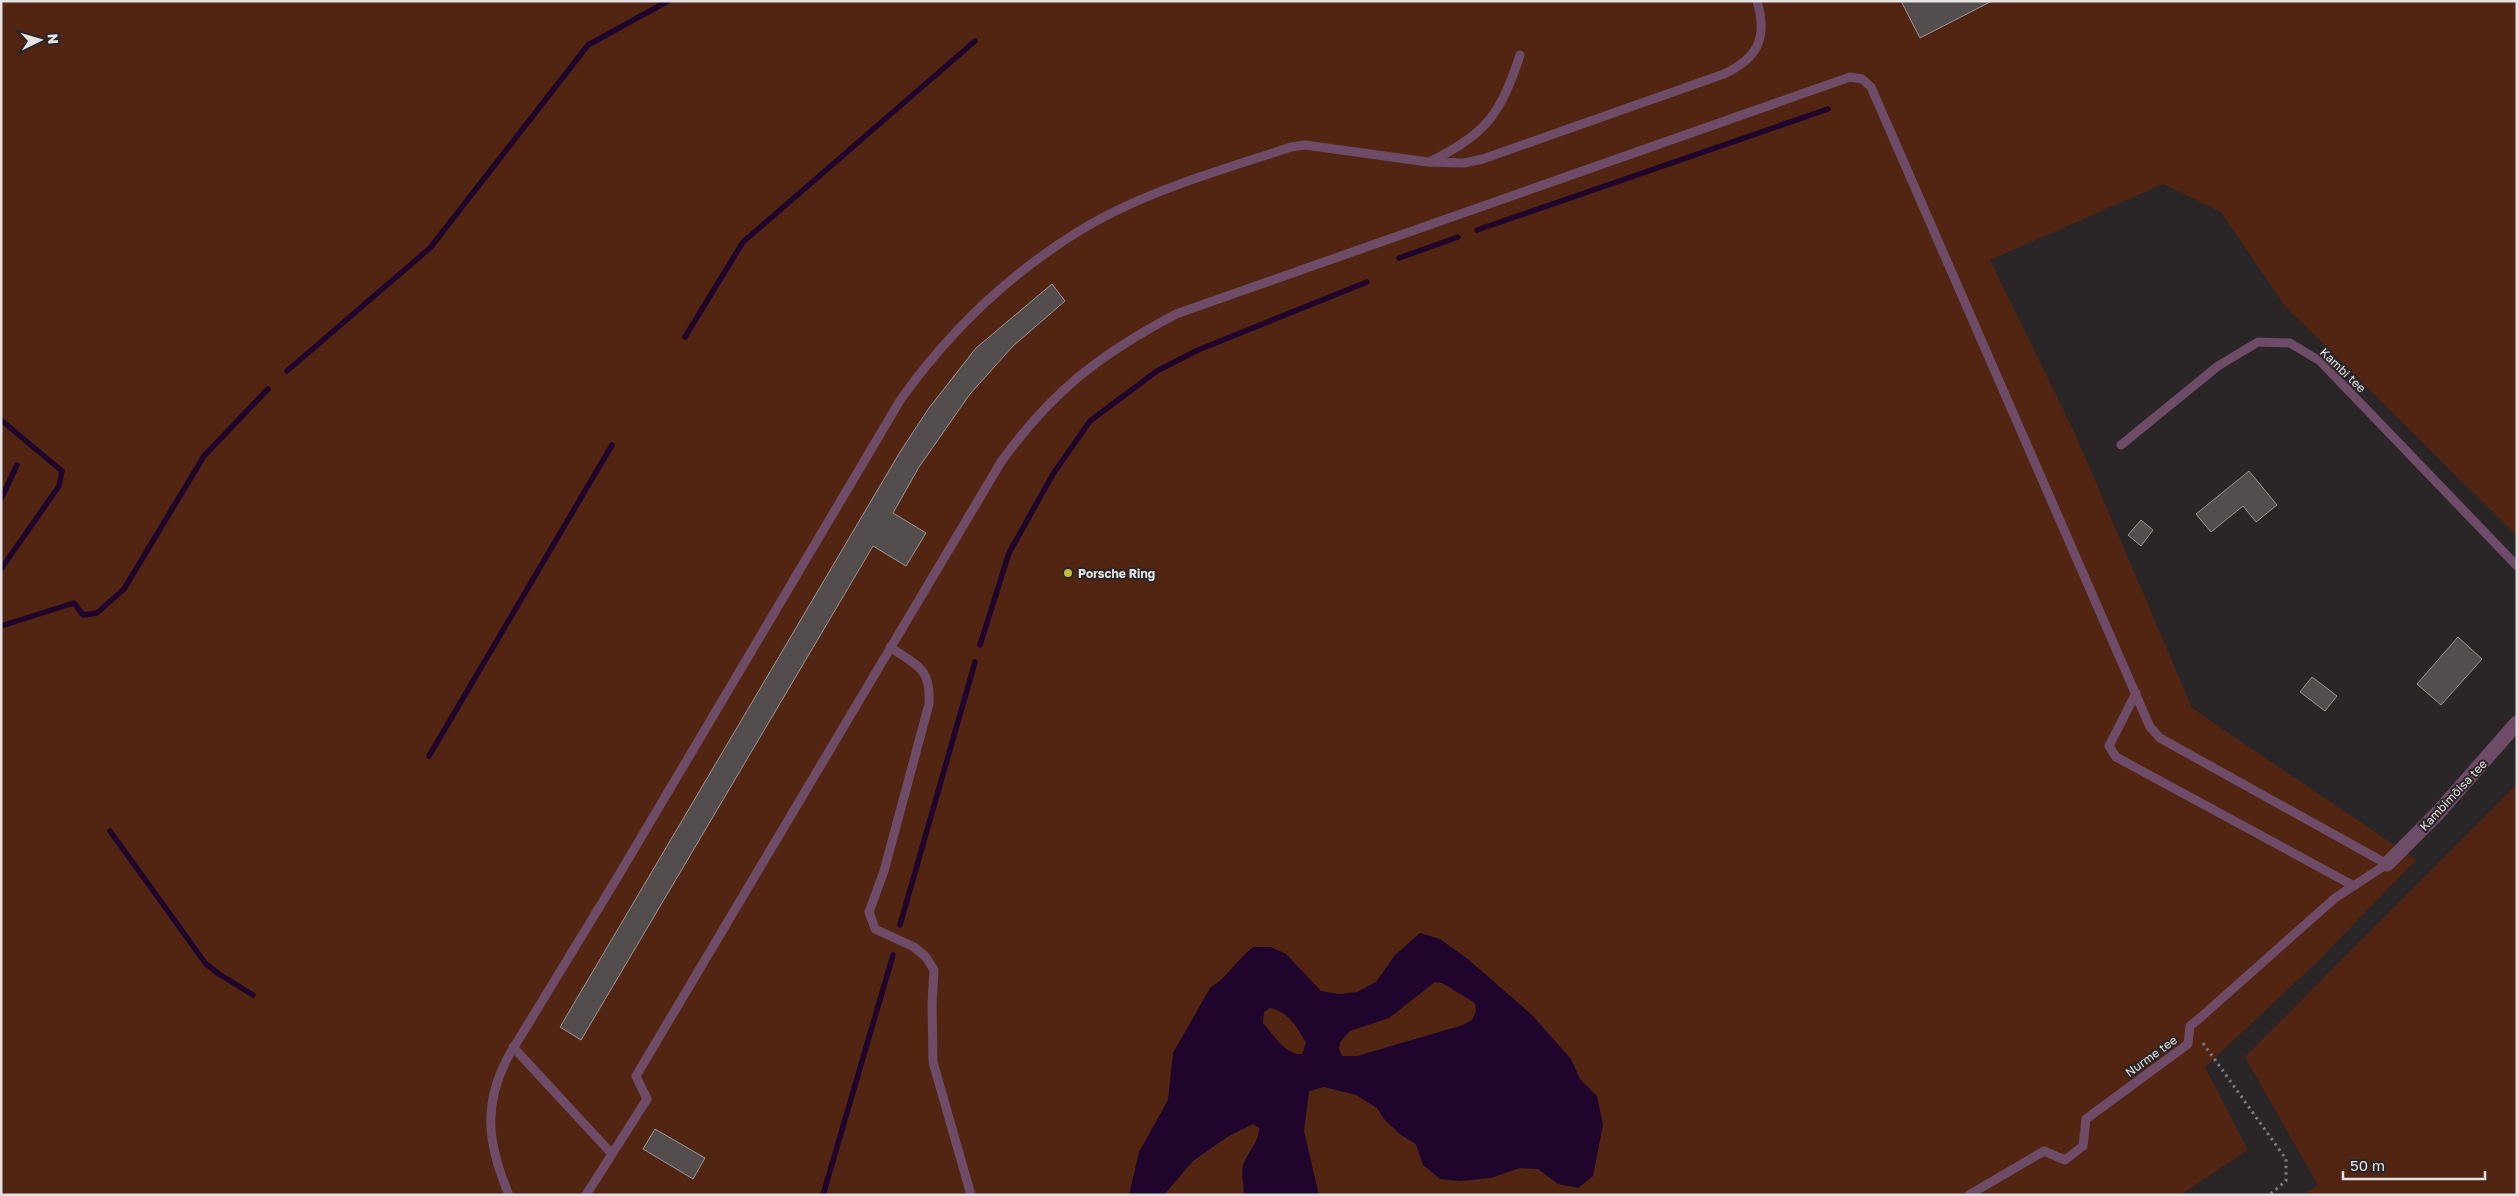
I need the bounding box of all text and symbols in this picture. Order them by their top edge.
north arrow [15,15,65,65]
text: N [45,33,62,45]
street label: Kambi tee [2317,344,2369,396]
place label: Porsche Ring [1078,566,1155,581]
marker: Porsche Ring [1062,567,1074,579]
street label: Kambimõisa tee [2416,756,2490,834]
street label: Nurme tee [2122,1032,2180,1080]
scale bar [2343,1148,2486,1180]
text: 50 m [2350,1156,2385,1174]

